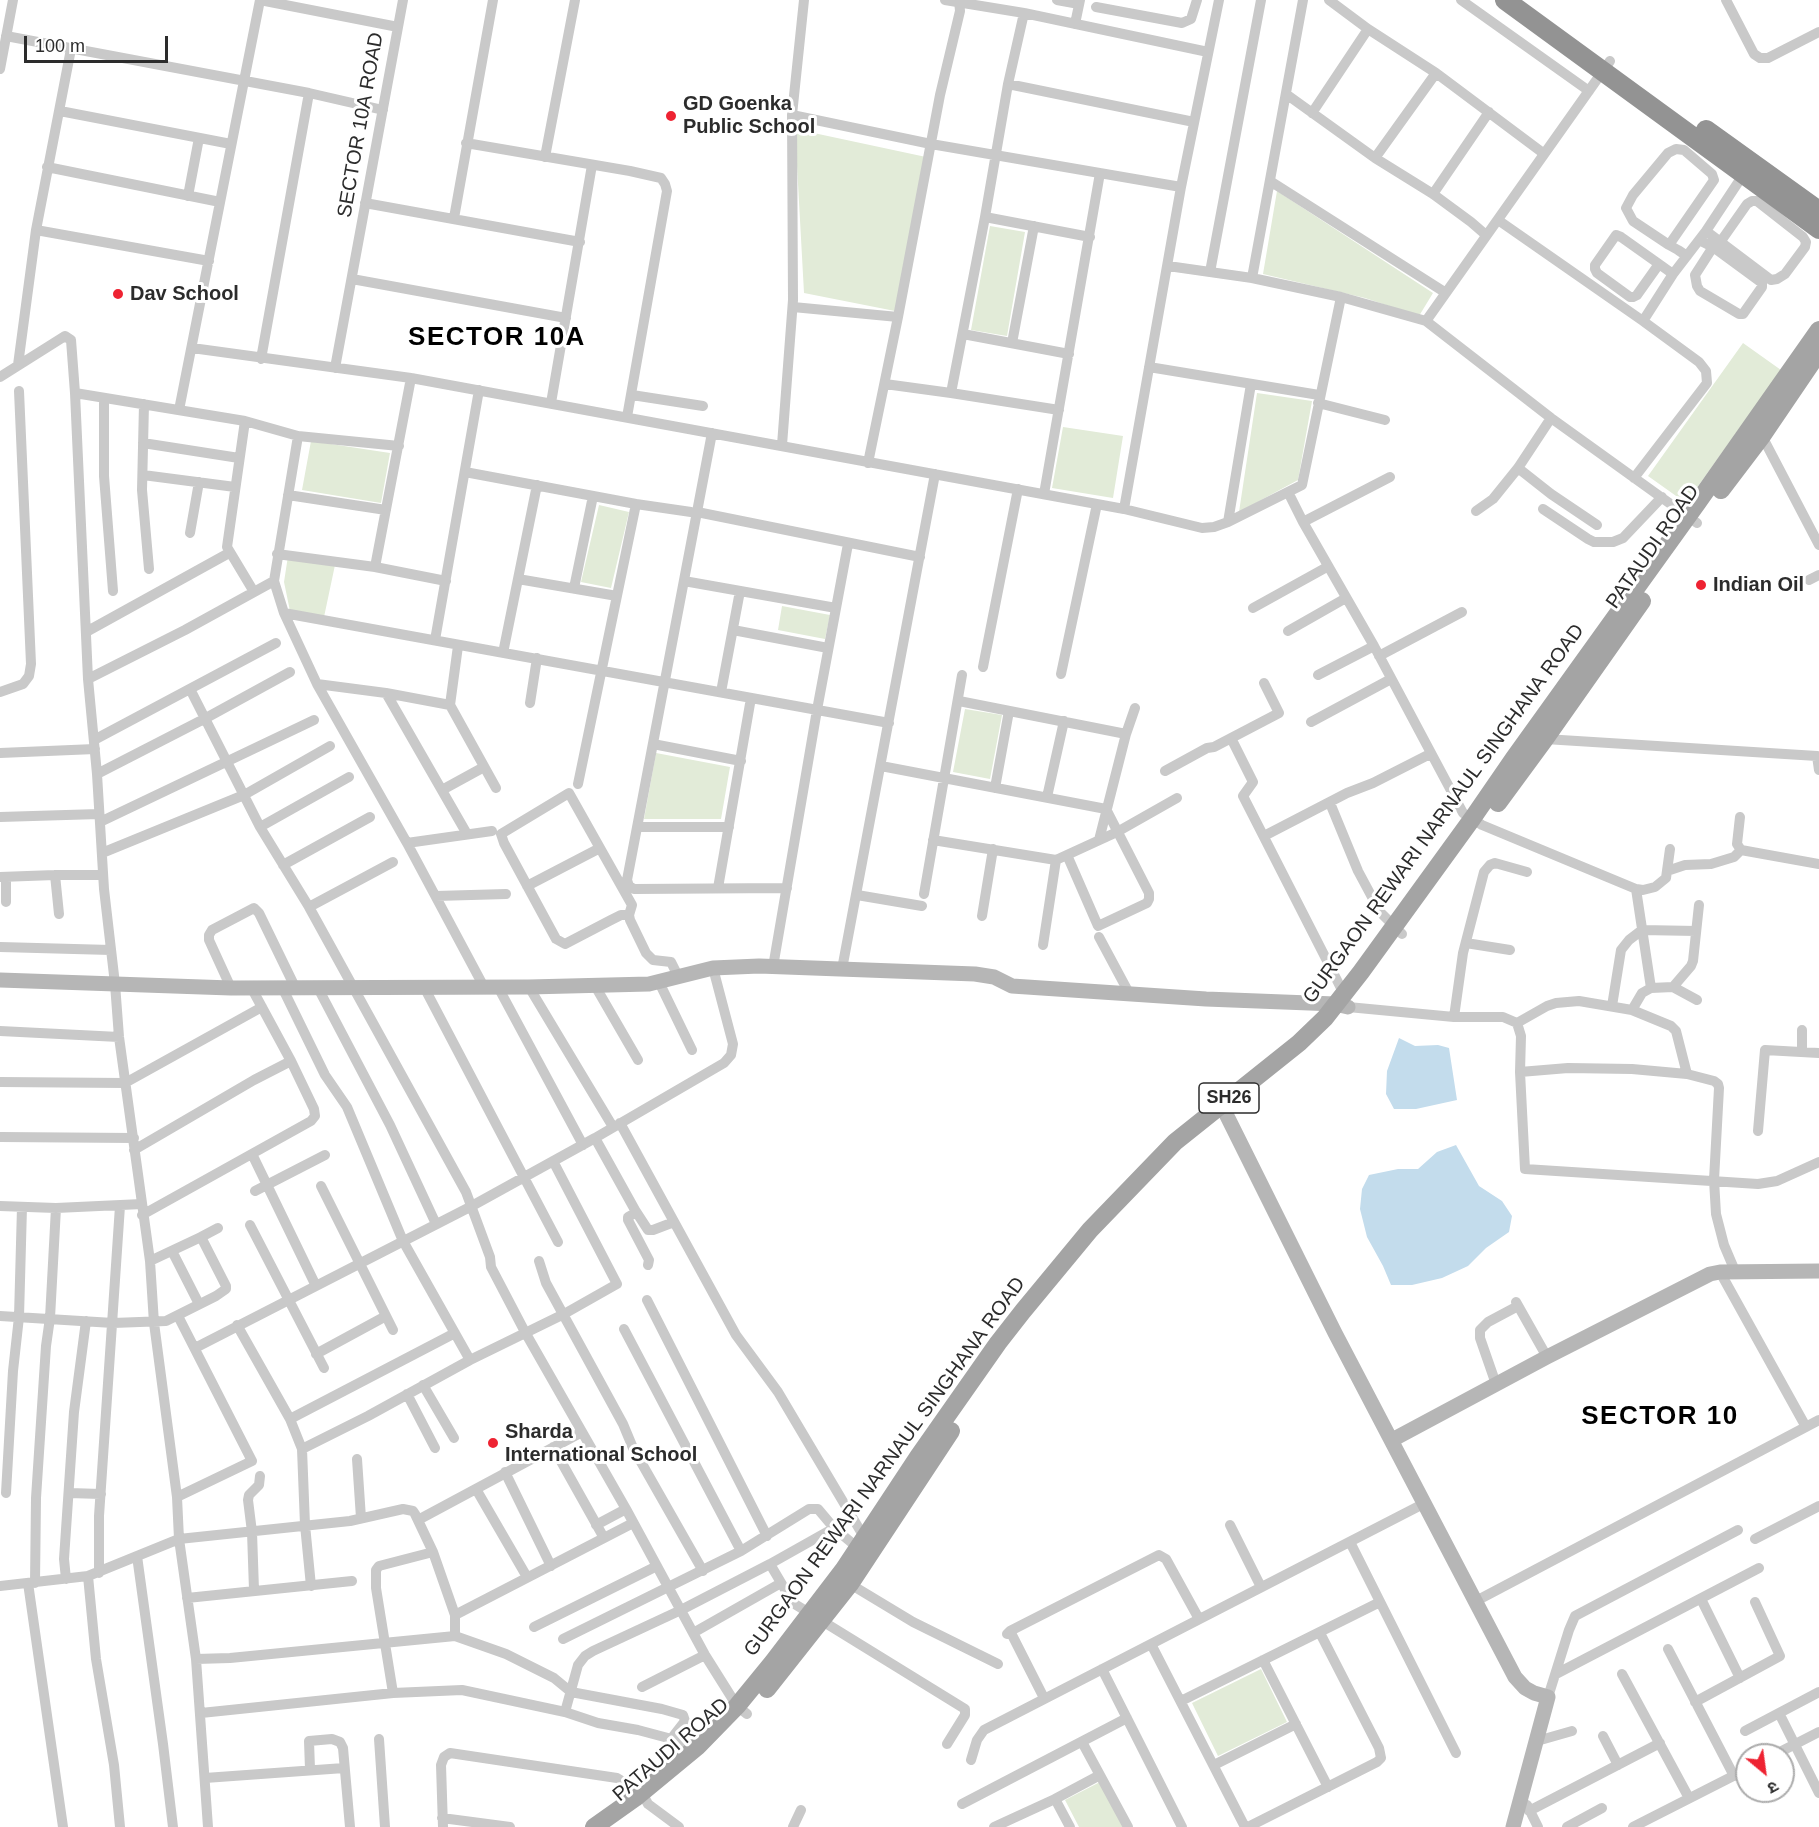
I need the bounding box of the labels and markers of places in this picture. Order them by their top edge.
place label: GD Goenka Public School [683,92,815,139]
marker: GD Goenka Public School [664,109,678,123]
place label: Dav School [130,282,239,306]
marker: Dav School [111,287,125,301]
place label: Indian Oil [1713,573,1804,597]
marker: Indian Oil [1694,578,1708,592]
place label: Sharda International School [505,1420,697,1467]
marker: Sharda International School [486,1436,500,1450]

